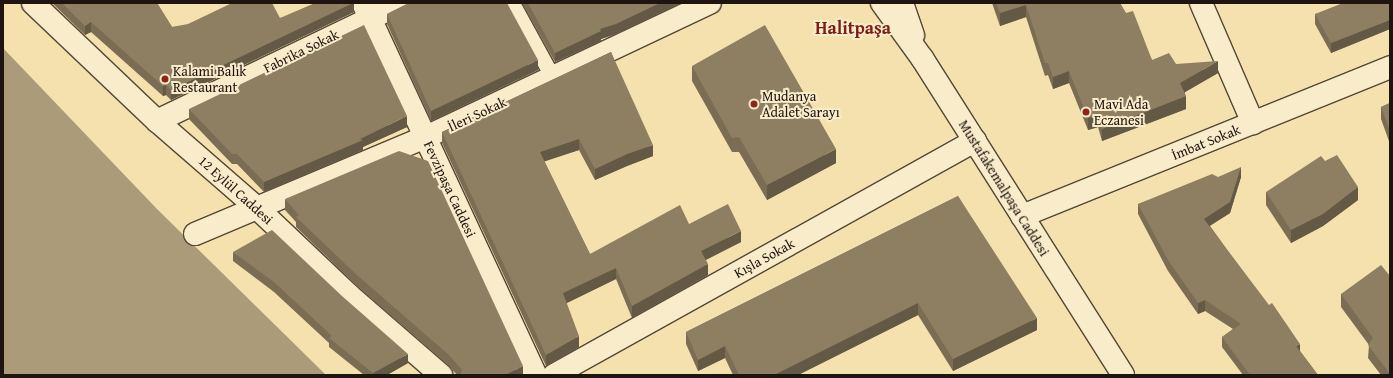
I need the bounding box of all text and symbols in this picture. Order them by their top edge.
district label: Halitpaşa [815,17,891,39]
street label: Fabrika Sokak [261,26,341,76]
place label: Kalami Balık Restaurant [173,63,246,96]
marker: Kalami Balık Restaurant [160,74,170,84]
place label: Mudanya Adalet Sarayı [762,88,840,120]
street label: İleri Sokak [445,93,509,135]
place label: Mavi Ada Eczanesi [1094,96,1148,128]
marker: Mudanya Adalet Sarayı [749,99,759,109]
marker: Mavi Ada Eczanesi [1081,107,1091,117]
street label: Mustafakemalpaşa Caddesi [955,117,1053,259]
street label: İmbat Sokak [1169,121,1243,163]
street label: Fevzipaşa Caddesi [420,138,480,240]
street label: 12 Eylül Caddesi [195,152,277,228]
street label: Kışla Sokak [731,235,797,281]

